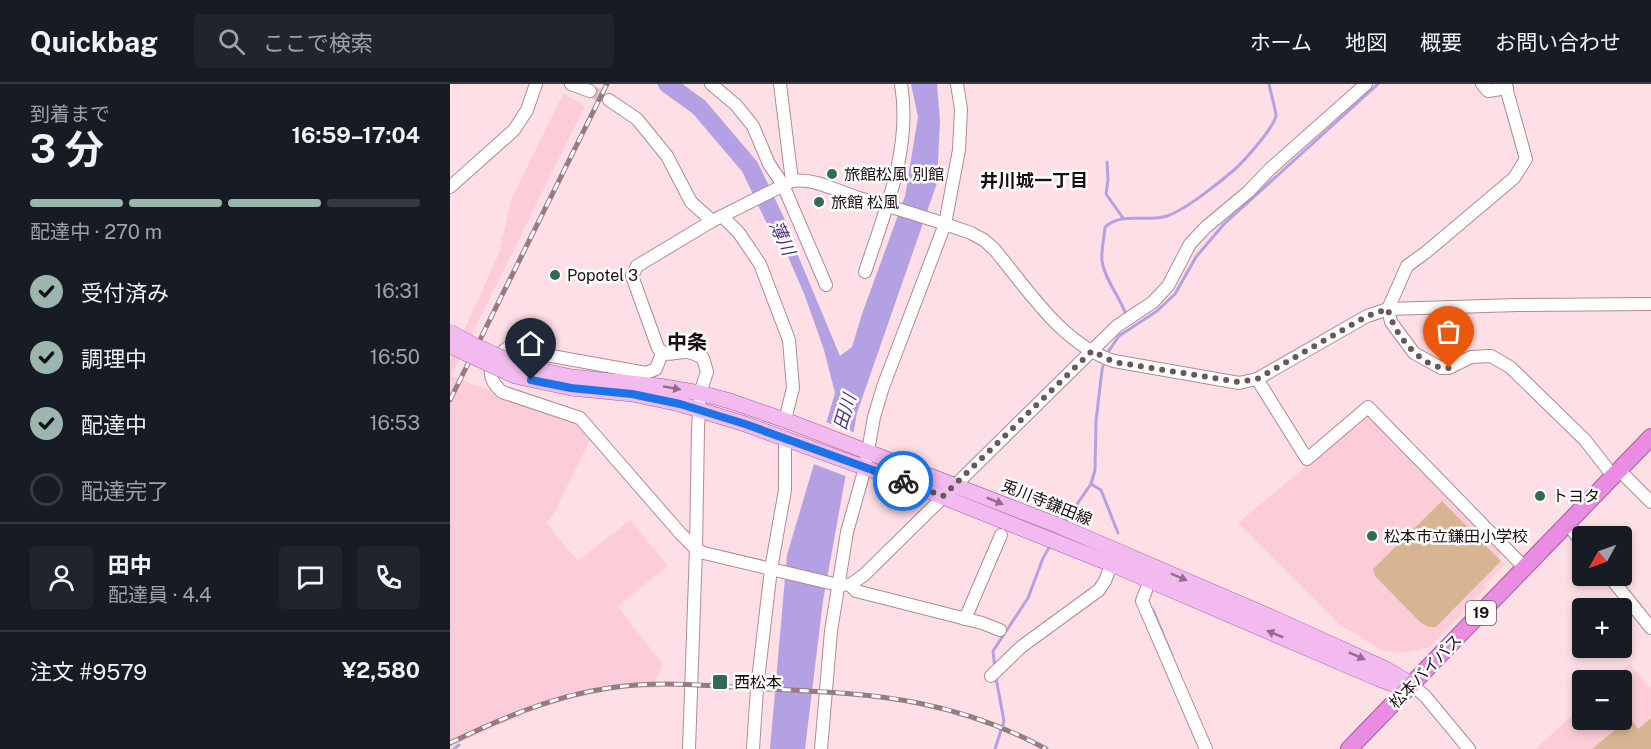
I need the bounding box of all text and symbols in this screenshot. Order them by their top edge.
search box [194,14,614,68]
text: Quickbag [30,25,158,58]
icon: search [215,25,248,58]
text: ここで検索 [263,30,373,56]
text: ホーム [1250,30,1312,55]
text: 地図 [1345,30,1387,55]
text: 概要 [1420,30,1462,55]
text: お問い合わせ [1495,30,1621,55]
text: 到着まで [30,102,110,126]
text: 16:59–17:04 [292,122,420,148]
text: 3 分 [30,126,104,172]
place label: 旅館松風 別館 [844,165,944,184]
marker: 旅館松風 別館 [825,167,839,181]
district label: 井川城一丁目 [980,170,1088,191]
place label: 旅館 松風 [831,193,899,212]
marker: 旅館 松風 [812,195,826,209]
water label: 薄川 [765,217,800,260]
text: 配達中 · 270 m [30,220,162,244]
place label: Popotel 3 [567,266,638,285]
marker: Popotel 3 [548,268,562,282]
icon: check [30,275,63,308]
text: 16:31 [374,279,420,303]
text: 受付済み [81,280,169,306]
pin [1423,306,1474,368]
icon: bag [1432,315,1465,348]
pin [505,318,556,380]
icon: home [514,327,547,360]
district label: 中条 [667,330,707,354]
icon: check [30,341,63,374]
text: 16:50 [370,345,420,369]
text: 調理中 [81,346,147,372]
one-way arrow [662,384,681,393]
water label: 田川 [829,390,860,432]
icon: check [30,407,63,440]
text: 16:53 [369,411,420,435]
text: 配達中 [81,412,147,438]
courier [873,451,933,511]
icon: bike [887,465,920,498]
street label: 兎川寺鎌田線 [999,476,1095,529]
text: 配達完了 [81,478,169,504]
place label: トヨタ [1552,487,1600,506]
marker: トヨタ [1533,489,1547,503]
one-way arrow [987,496,1005,506]
north arrow [1572,526,1632,586]
map controls [1572,526,1632,730]
place label: 松本市立鎌田小学校 [1384,527,1528,546]
marker: 松本市立鎌田小学校 [1365,529,1379,543]
button: person [30,546,93,609]
button: chat [279,546,342,609]
button: phone [357,546,420,609]
text: 田中 [108,552,152,578]
one-way arrow [1170,572,1188,582]
text: 配達員 · 4.4 [108,583,212,607]
button: + [1572,598,1632,658]
road number: 19 [1466,601,1496,625]
one-way arrow [1265,629,1283,639]
street label: 松本バイパス [1385,630,1465,712]
one-way arrow [1348,652,1366,661]
text: ¥2,580 [342,657,420,683]
text: 注文 #9579 [30,659,147,685]
button: − [1572,670,1632,730]
marker: 西松本 [711,673,729,691]
place label: 西松本 [734,673,782,692]

